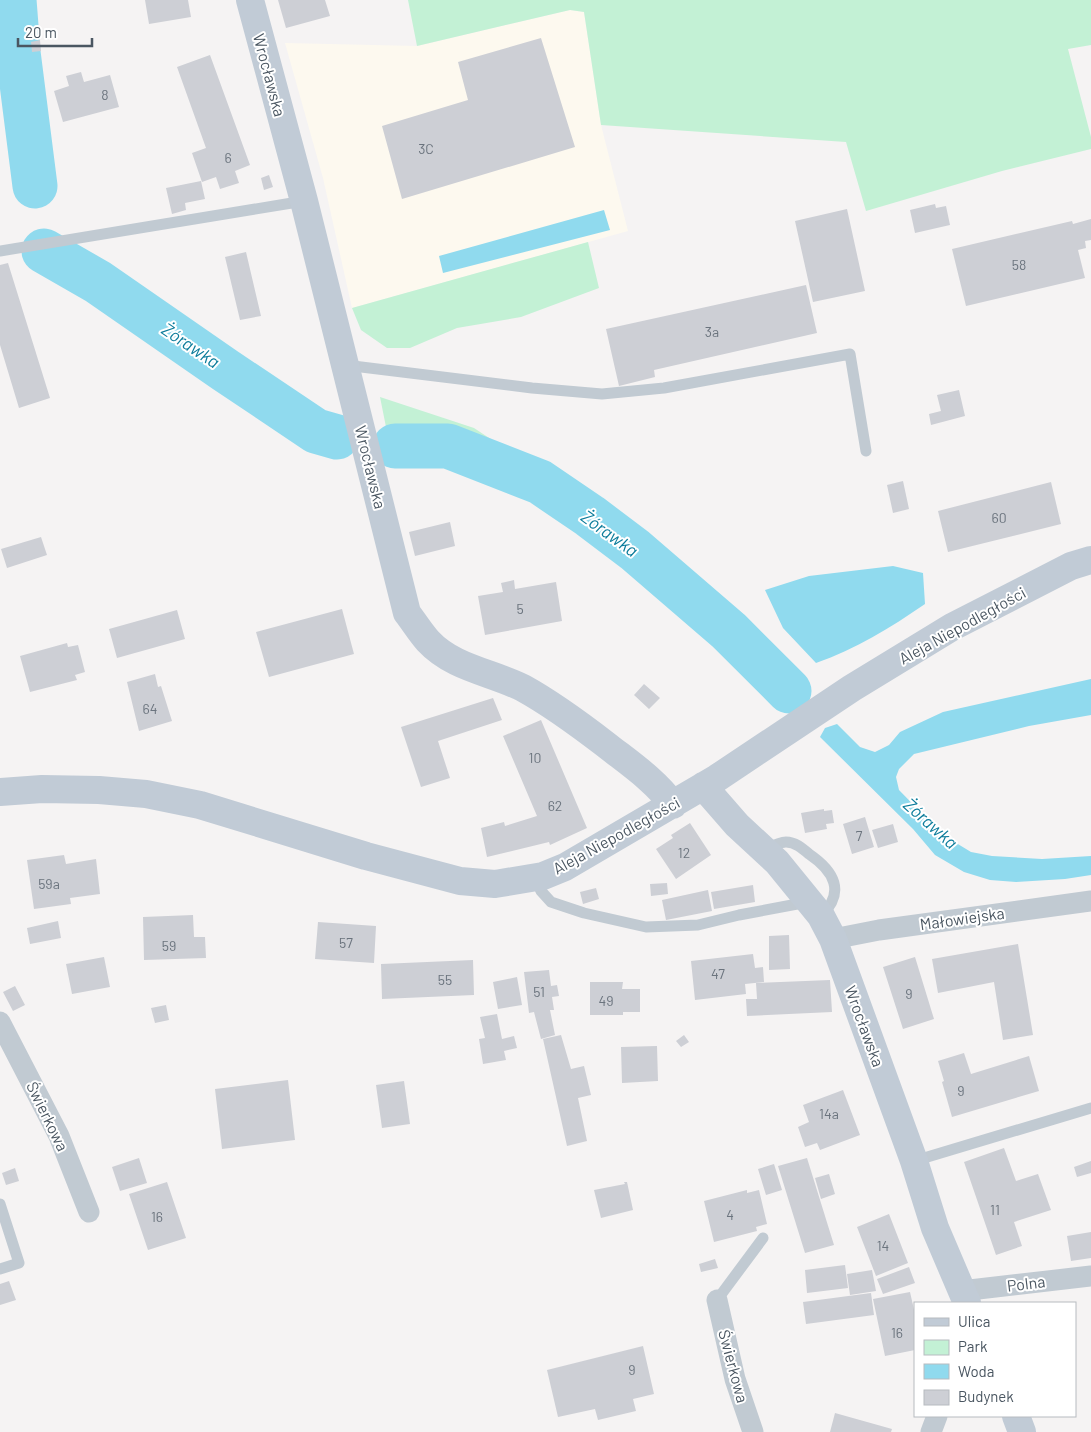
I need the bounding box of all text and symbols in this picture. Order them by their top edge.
scale bar [18,15,91,47]
text: 20 m [25,23,57,41]
street label: Wrocławska [250,31,290,119]
house number: 8 [101,86,109,103]
house number: 3C [418,140,434,157]
house number: 6 [224,149,232,166]
house number: 58 [1012,256,1026,273]
water label: Żórawka [158,318,224,372]
house number: 3a [705,323,719,340]
street label: Wrocławska [351,423,391,511]
water label: Żórawka [577,505,643,561]
house number: 60 [991,509,1007,526]
street label: Aleja Niepodległości [895,582,1029,668]
house number: 5 [516,600,524,617]
house number: 64 [143,700,157,717]
house number: 10 [529,749,541,766]
street label: Aleja Niepodległości [549,792,683,878]
water label: Żórawka [899,793,963,853]
house number: 62 [548,797,562,814]
house number: 7 [856,827,863,844]
house number: 12 [678,844,690,861]
house number: 59a [38,875,60,892]
street label: Małowiejska [918,903,1006,933]
house number: 57 [339,934,353,951]
house number: 59 [162,937,176,954]
house number: 47 [711,965,725,982]
house number: 55 [438,971,452,988]
house number: 51 [533,983,545,1000]
street label: Wrocławska [842,983,888,1069]
house number: 9 [905,985,913,1002]
house number: 49 [598,992,614,1009]
street label: Świerkowa [23,1078,73,1154]
house number: 9 [957,1082,965,1099]
house number: 14a [819,1105,839,1122]
house number: 11 [990,1201,1000,1218]
house number: 4 [726,1206,734,1223]
house number: 16 [151,1208,163,1225]
house number: 14 [877,1237,889,1254]
street label: Polna [1006,1271,1046,1295]
legend [914,1302,1076,1417]
text: Ulica [958,1312,990,1330]
house number: 16 [891,1324,903,1341]
street label: Świerkowa [715,1327,753,1405]
text: Park [958,1337,988,1355]
house number: 9 [628,1361,636,1378]
text: Woda [958,1362,994,1380]
text: Budynek [958,1387,1014,1405]

